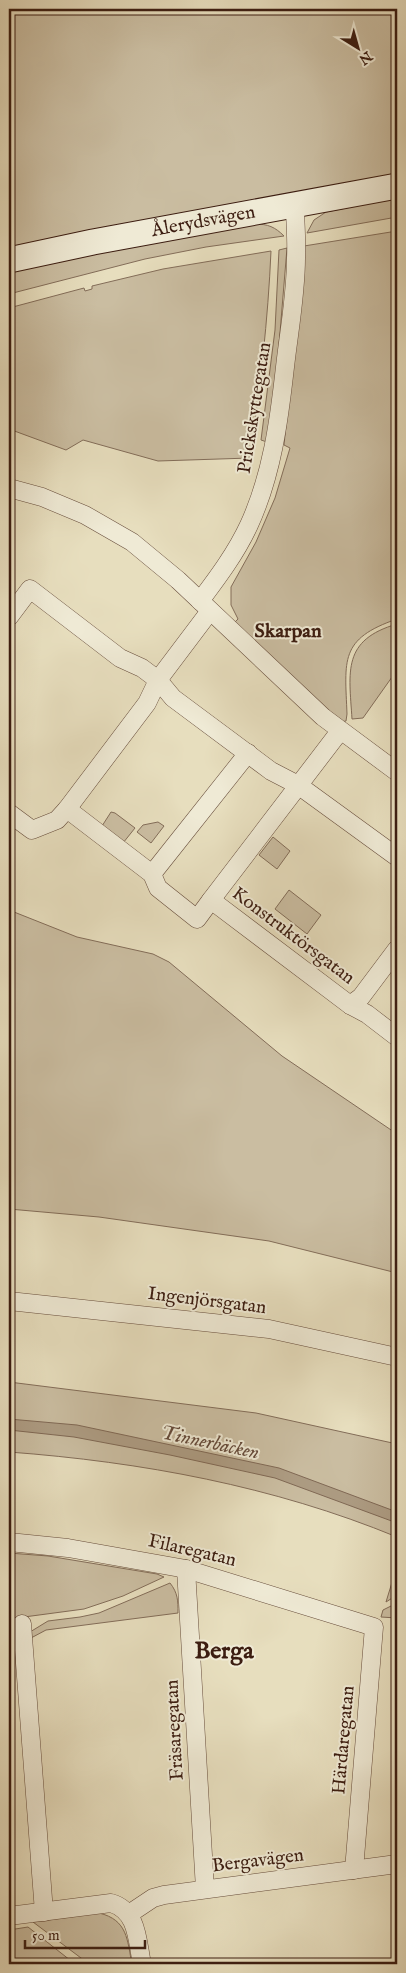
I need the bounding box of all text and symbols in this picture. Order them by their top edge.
north arrow [334,22,384,72]
text: N [355,46,376,68]
street label: Ålerydsvägen [148,200,257,243]
street label: Prickskyttegatan [233,341,277,475]
district label: Skarpan [254,619,322,644]
street label: Konstruktörsgatan [227,882,359,990]
street label: Ingenjörsgatan [146,1282,268,1320]
water label: Tinnerbäcken [159,1420,261,1466]
street label: Filaregatan [146,1529,238,1573]
district label: Berga [194,1636,254,1667]
street label: Fräsaregatan [160,1679,190,1781]
street label: Härdaregatan [327,1685,361,1795]
street label: Bergavägen [211,1843,305,1879]
scale bar [25,1918,145,1950]
text: 50 m [32,1926,60,1945]

